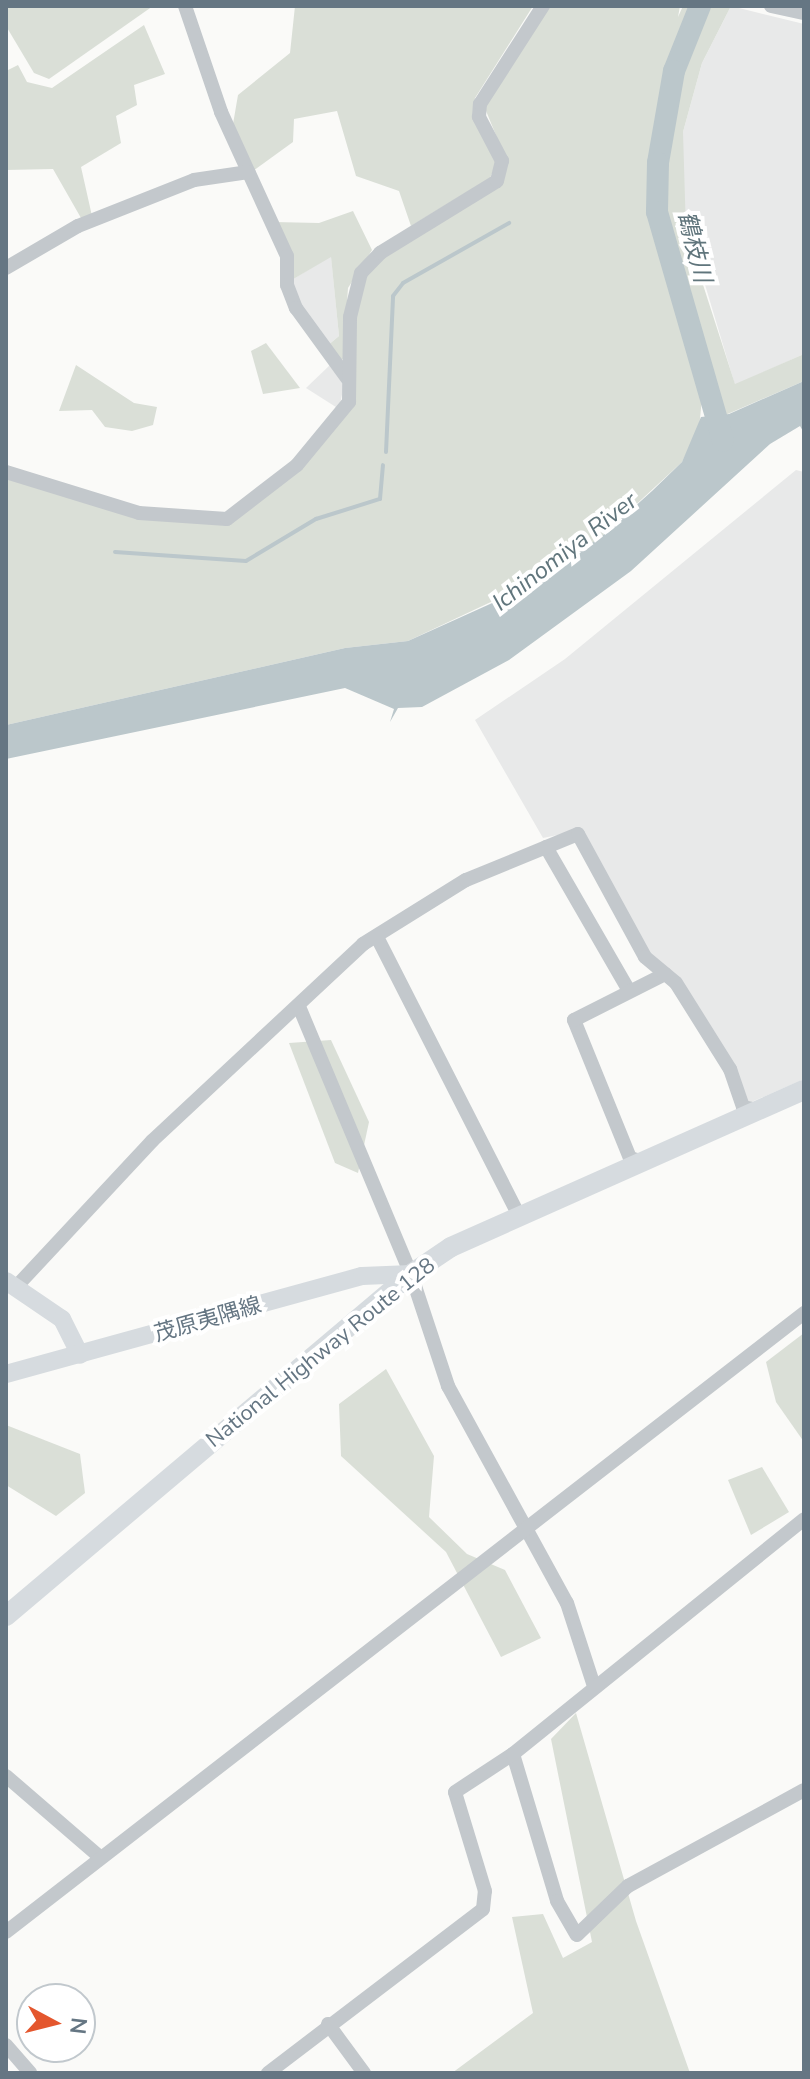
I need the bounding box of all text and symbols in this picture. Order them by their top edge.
water label: 鶴枝川 [671,209,717,285]
water label: Ichinomiya River [487,487,643,617]
street label: National Highway Route 128 [201,1252,441,1454]
street label: 茂原夷隅線 [151,1292,265,1348]
north arrow [16,1983,96,2063]
text: N [62,2016,94,2036]

